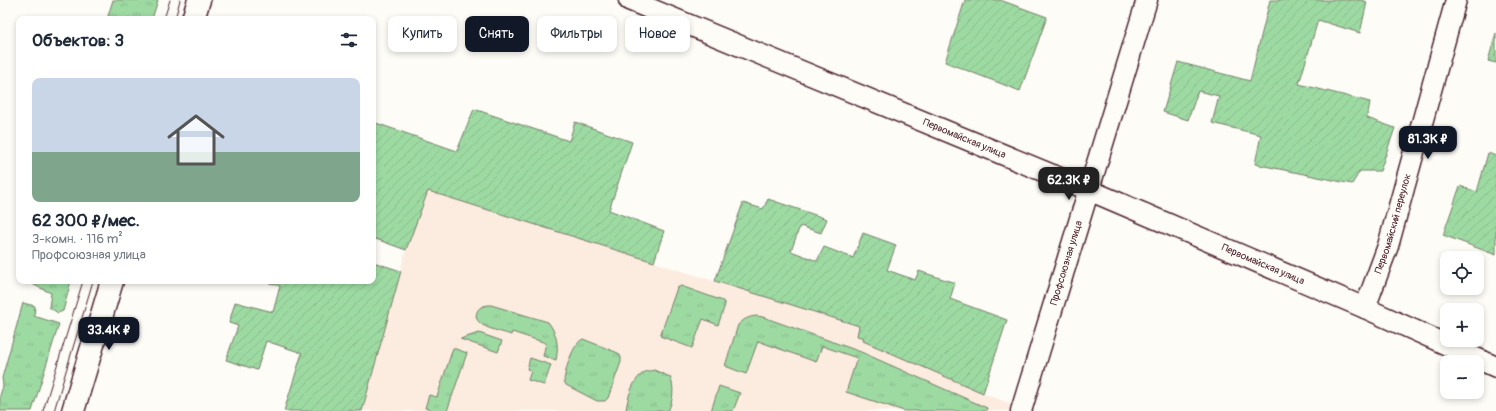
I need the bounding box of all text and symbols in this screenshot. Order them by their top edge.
chip: Купить [388,16,457,52]
chip: Снять [465,16,529,52]
chip: Фильтры [537,16,617,52]
chip: Новое [625,16,690,52]
icon: filters [338,29,360,51]
text: Объектов: 3 [32,30,124,51]
icon: home [160,104,232,176]
street label: Первомайская улица [921,116,1008,161]
pin: 81.3K ₽ [1391,126,1465,160]
text: 81.3K ₽ [1408,131,1448,147]
pin: 62.3K ₽ [1032,167,1106,201]
text: 62.3K ₽ [1047,172,1091,188]
street label: Первомайский переулок [1372,172,1414,275]
text: 62 300 ₽/мес. [32,210,140,231]
street label: Профсоюзная улица [1048,219,1085,307]
text: 3-комн. · 116 m² [32,231,123,247]
street label: Первомайская улица [1220,242,1307,288]
text: Профсоюзная улица [32,247,146,263]
map controls [1440,251,1484,399]
button: locate [1440,251,1484,295]
button: + [1440,303,1484,347]
pin: 33.4K ₽ [72,317,146,351]
text: 33.4K ₽ [87,322,131,338]
button: − [1440,355,1484,399]

